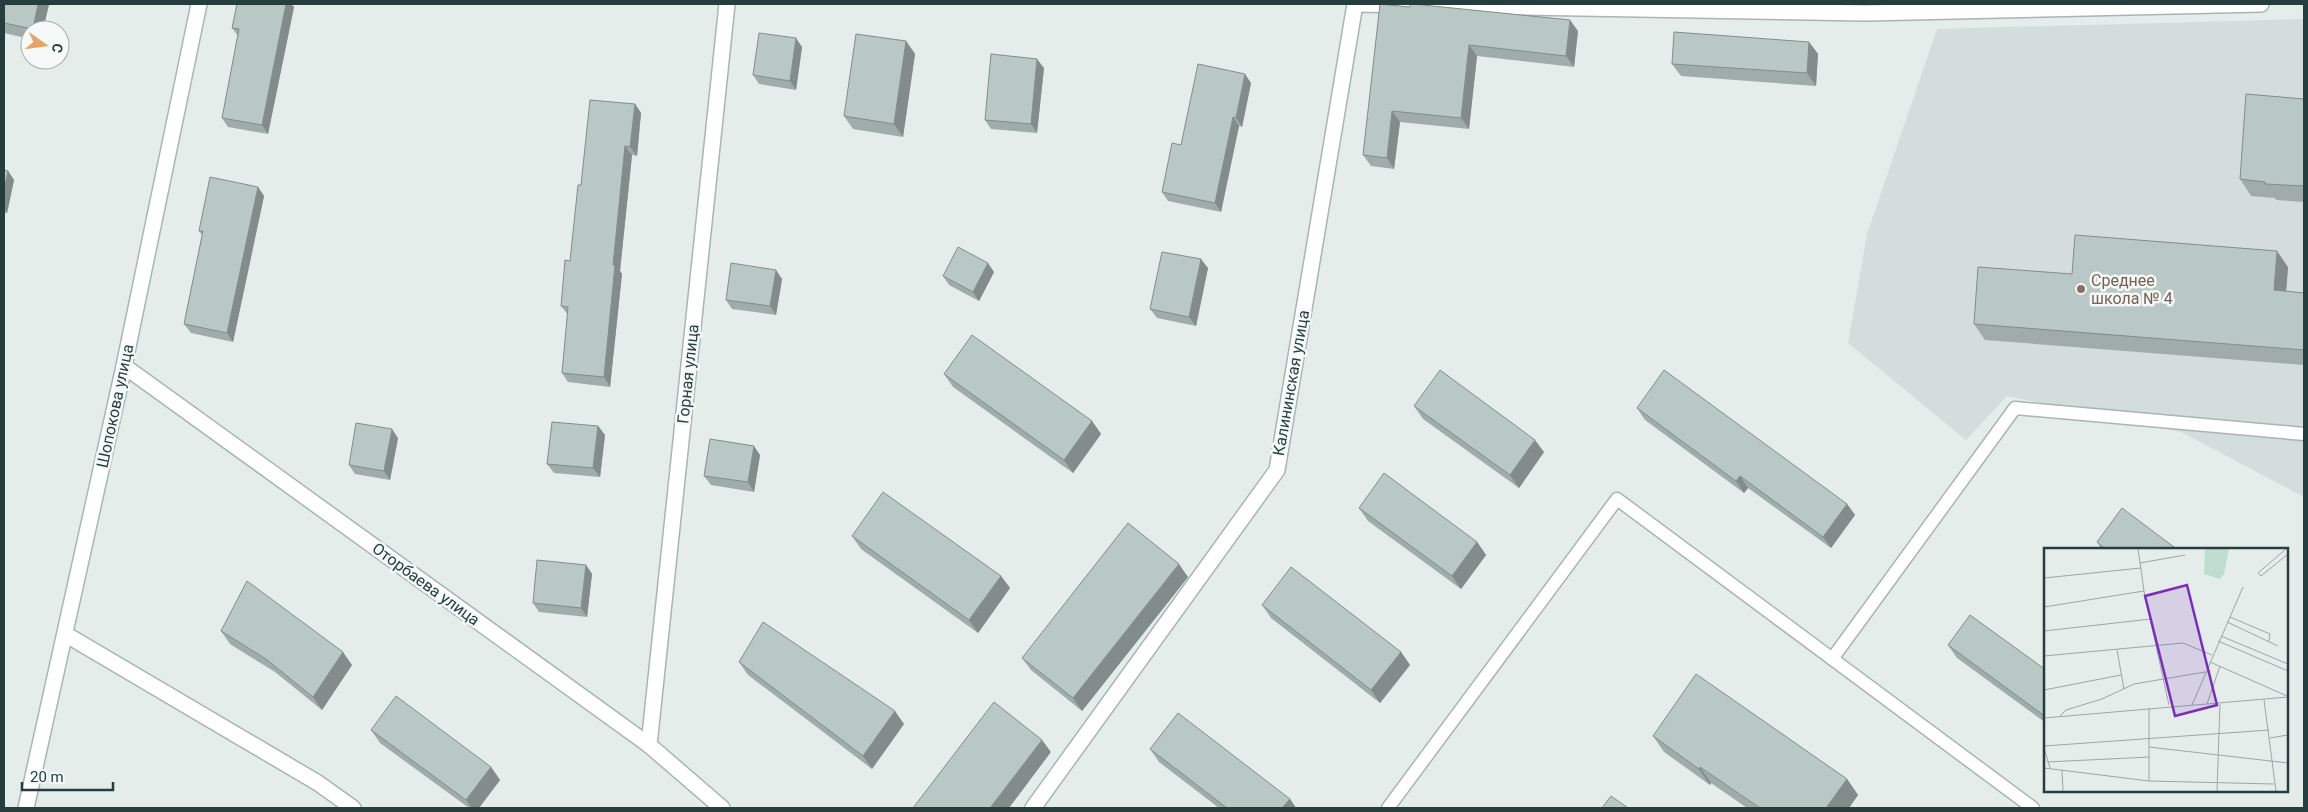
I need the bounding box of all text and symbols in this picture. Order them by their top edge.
north arrow [20,20,70,70]
text: С [49,42,66,55]
place label: Среднее школа № 4 [2091,271,2173,308]
marker: Среднее школа № 4 [2075,283,2087,295]
street label: Калининская улица [1269,309,1313,457]
street label: Горная улица [673,323,703,425]
street label: Шопокова улица [93,342,137,470]
street label: Оторбаева улица [369,539,483,629]
inset map [2044,548,2288,792]
scale bar [22,760,114,792]
text: 20 m [30,768,64,786]

